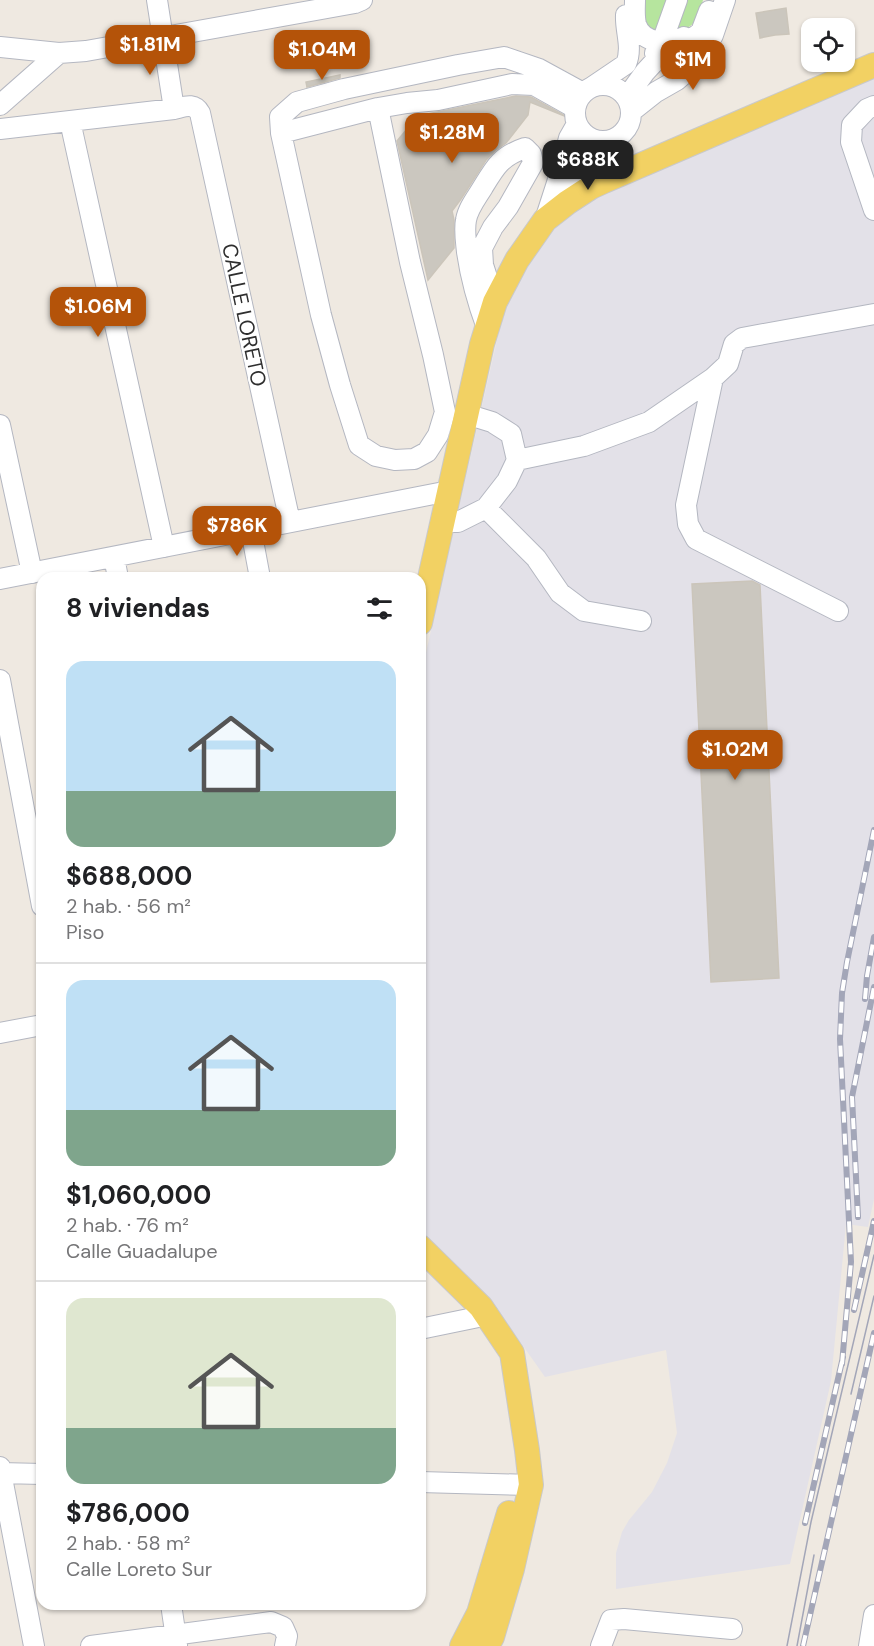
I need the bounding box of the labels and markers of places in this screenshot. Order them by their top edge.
pin: $1.81M [101,25,199,76]
pin: $1.04M [273,30,371,81]
pin: $1M [664,40,722,91]
pin: $1.28M [403,113,501,164]
pin: $688K [546,140,630,191]
pin: $1.06M [49,287,147,338]
pin: $786K [195,506,279,557]
pin: $1.02M [686,730,784,781]

